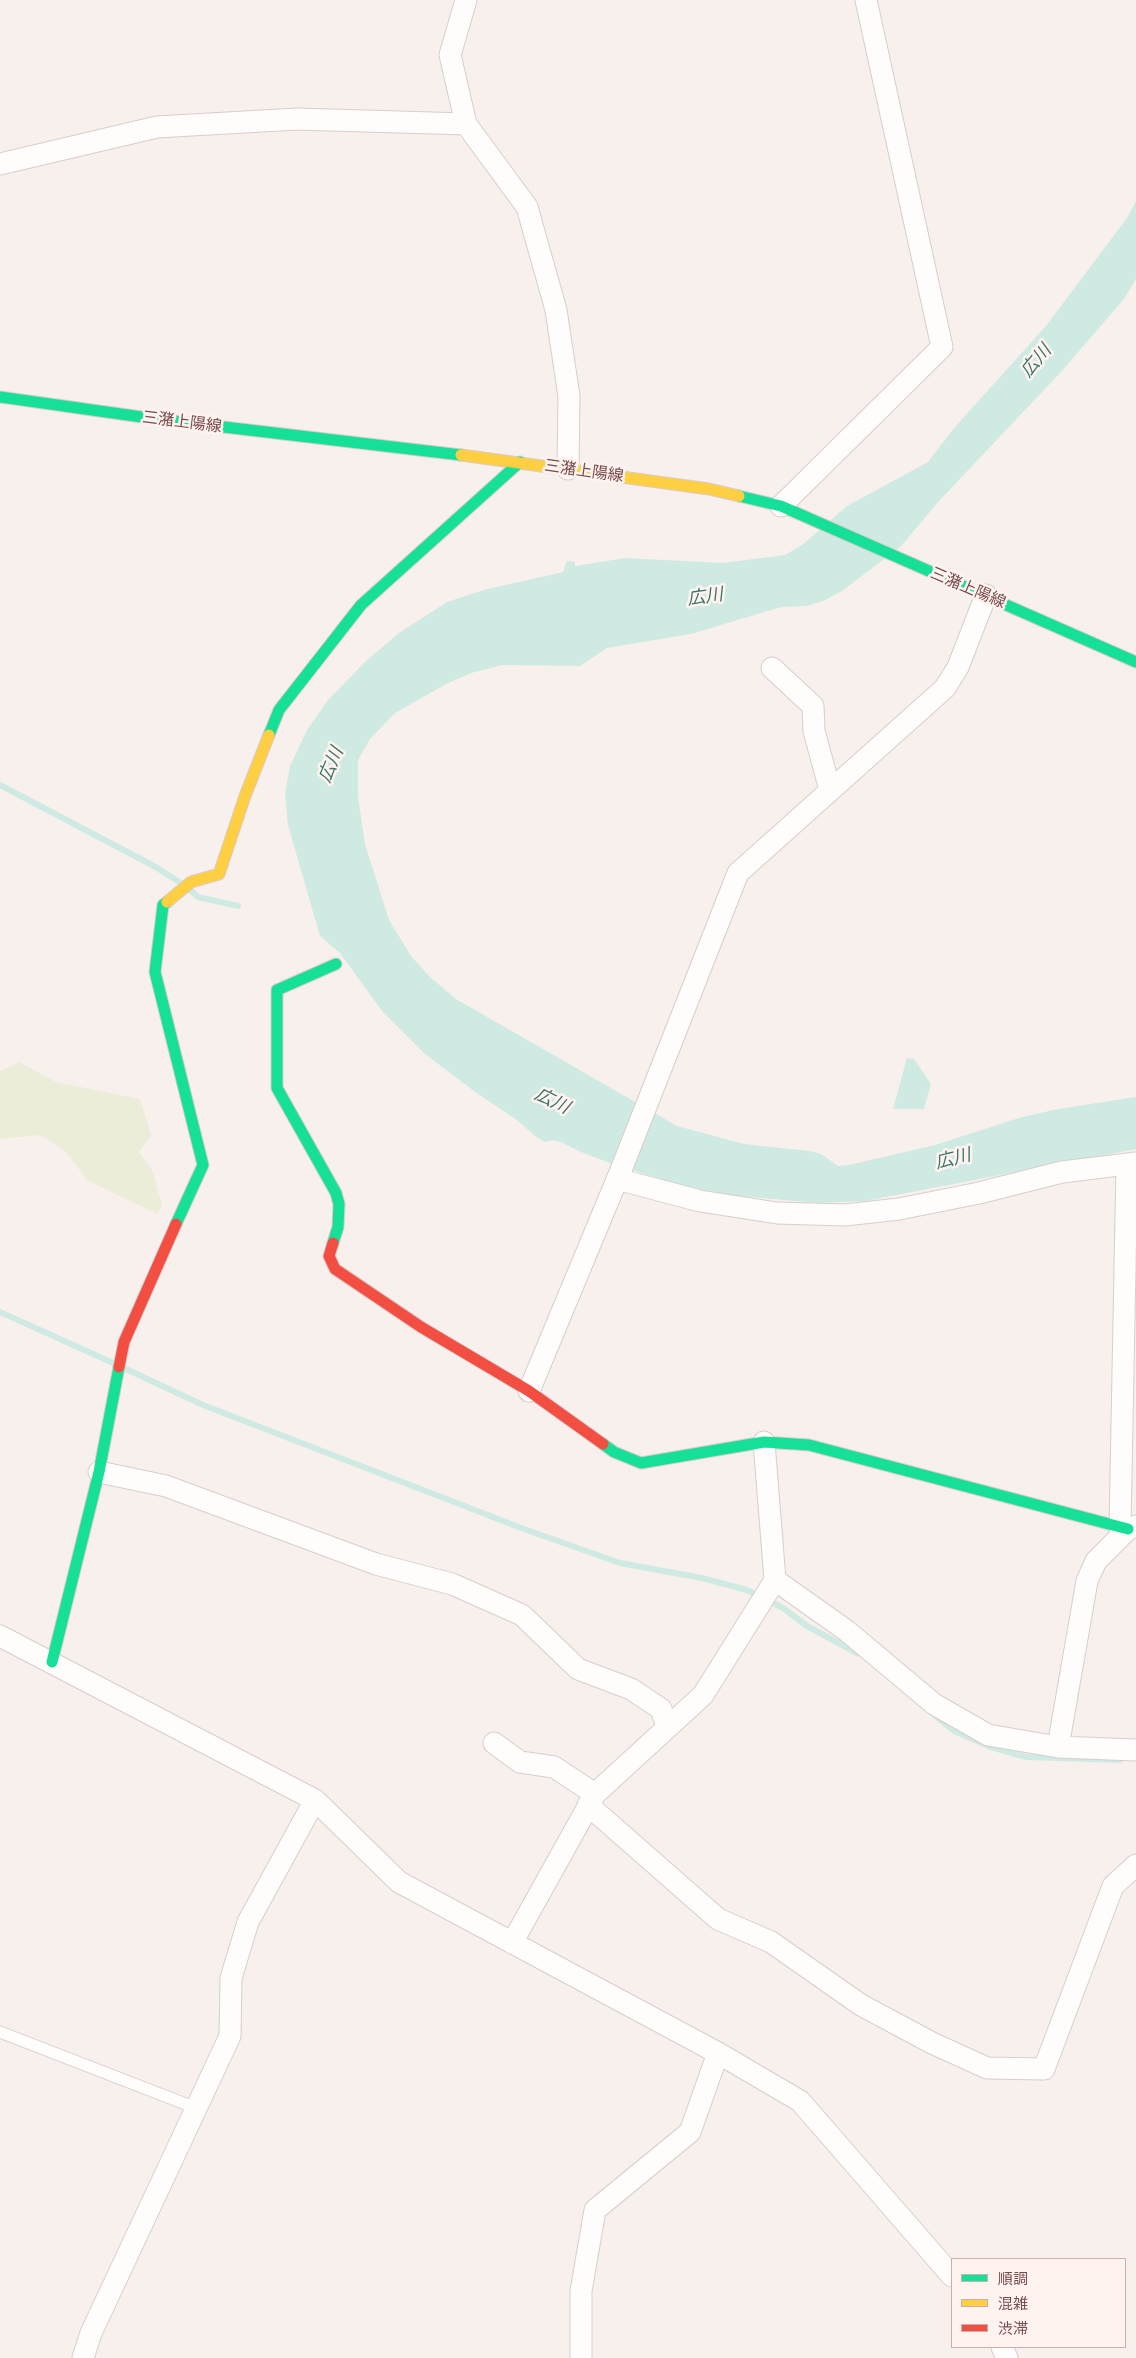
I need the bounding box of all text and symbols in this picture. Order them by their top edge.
water label: 広川 [1016,340,1056,382]
street label: 三潴上陽線 [141,408,223,436]
street label: 三潴上陽線 [543,456,625,486]
street label: 三潴上陽線 [927,564,1009,612]
water label: 広川 [686,584,724,610]
water label: 広川 [314,744,348,786]
water label: 広川 [531,1083,573,1119]
water label: 広川 [933,1144,973,1174]
legend [951,2258,1126,2348]
text: 順調 [998,2269,1028,2288]
text: 混雑 [998,2294,1028,2313]
text: 渋滞 [998,2319,1028,2338]

